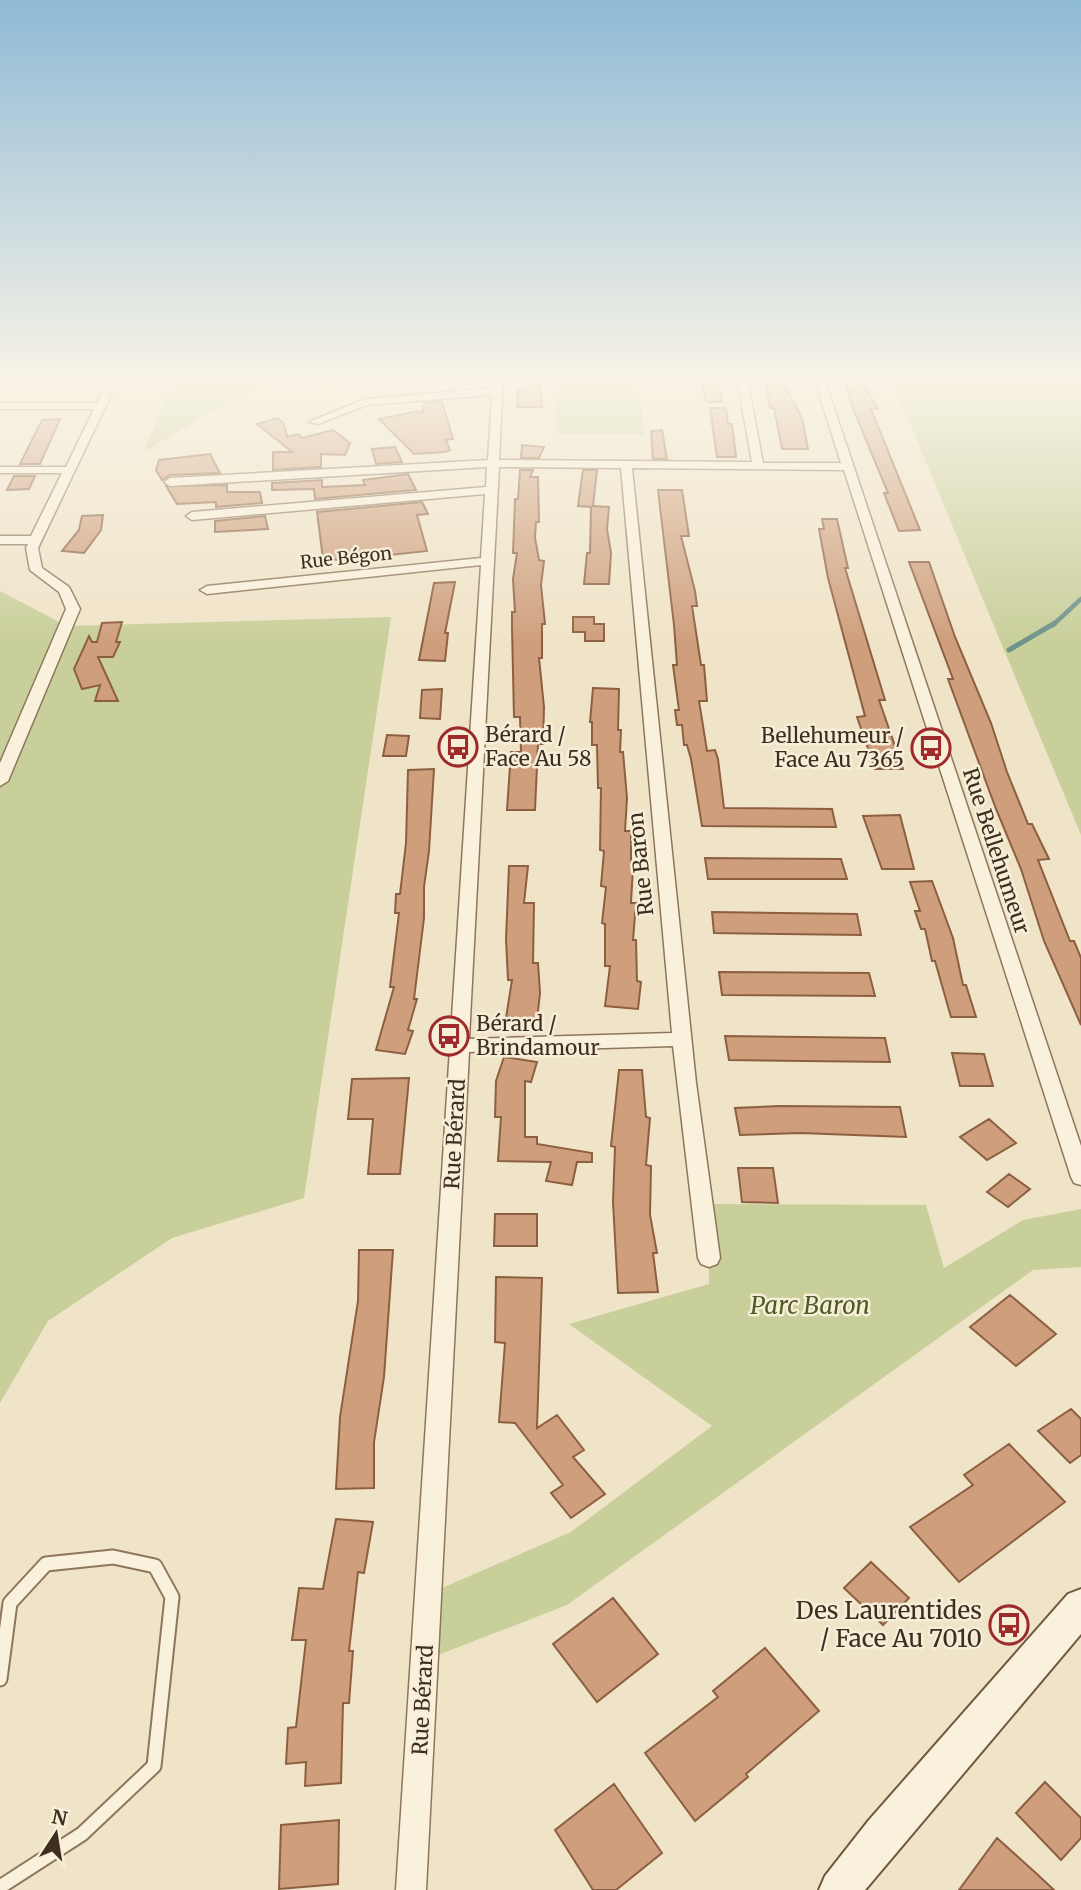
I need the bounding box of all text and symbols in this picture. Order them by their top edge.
street label: Rue Bégon [299,541,393,574]
place label: Bérard / Face Au 58 [485,721,592,772]
place label: Bellehumeur / Face Au 7365 [761,722,904,773]
bus stop icon: Bérard / Face Au 58 [437,726,479,768]
bus stop icon: Bellehumeur / Face Au 7365 [910,727,952,769]
street label: Rue Bellehumeur [957,764,1036,937]
street label: Rue Baron [622,811,659,917]
place label: Bérard / Brindamour [476,1010,600,1061]
bus stop icon: Bérard / Brindamour [428,1015,470,1057]
street label: Rue Bérard [438,1078,471,1190]
park label: Parc Baron [750,1290,870,1321]
place label: Des Laurentides / Face Au 7010 [796,1595,982,1654]
bus stop icon: Des Laurentides / Face Au 7010 [988,1604,1030,1646]
street label: Rue Bérard [406,1644,439,1756]
north arrow [21,1799,91,1869]
text: N [50,1804,69,1831]

